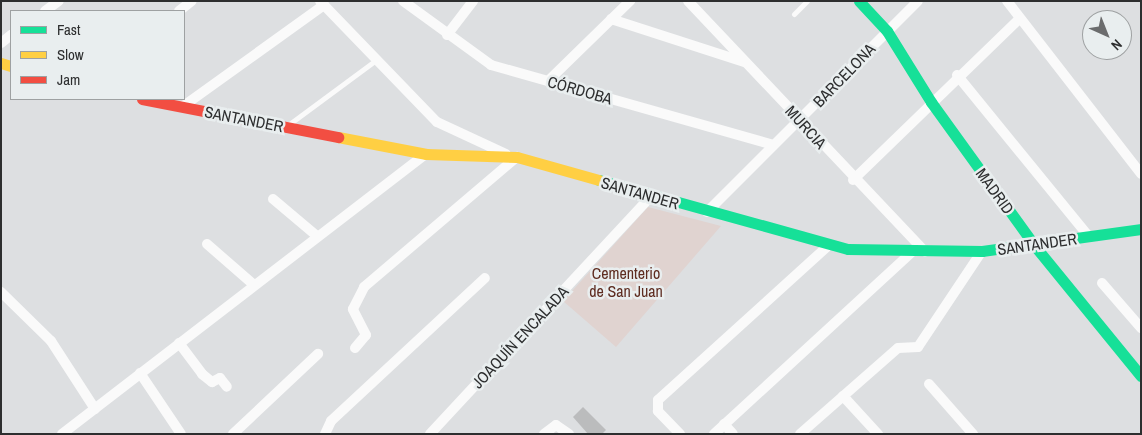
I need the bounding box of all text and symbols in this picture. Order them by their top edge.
legend [10,10,185,100]
north arrow [1082,10,1132,60]
text: Fast [57,19,80,40]
text: N [1107,36,1126,54]
street label: BARCELONA [809,39,879,111]
text: Slow [57,44,84,65]
text: Jam [57,69,80,90]
street label: CÓRDOBA [545,72,615,108]
street label: MURCIA [782,101,830,153]
street label: SANTANDER [203,102,285,136]
street label: MADRID [972,164,1018,218]
street label: SANTANDER [599,173,681,213]
street label: SANTANDER [996,229,1078,259]
park label: Cementerio de San Juan [589,263,663,301]
street label: JOAQUÍN ENCALADA [468,282,572,392]

